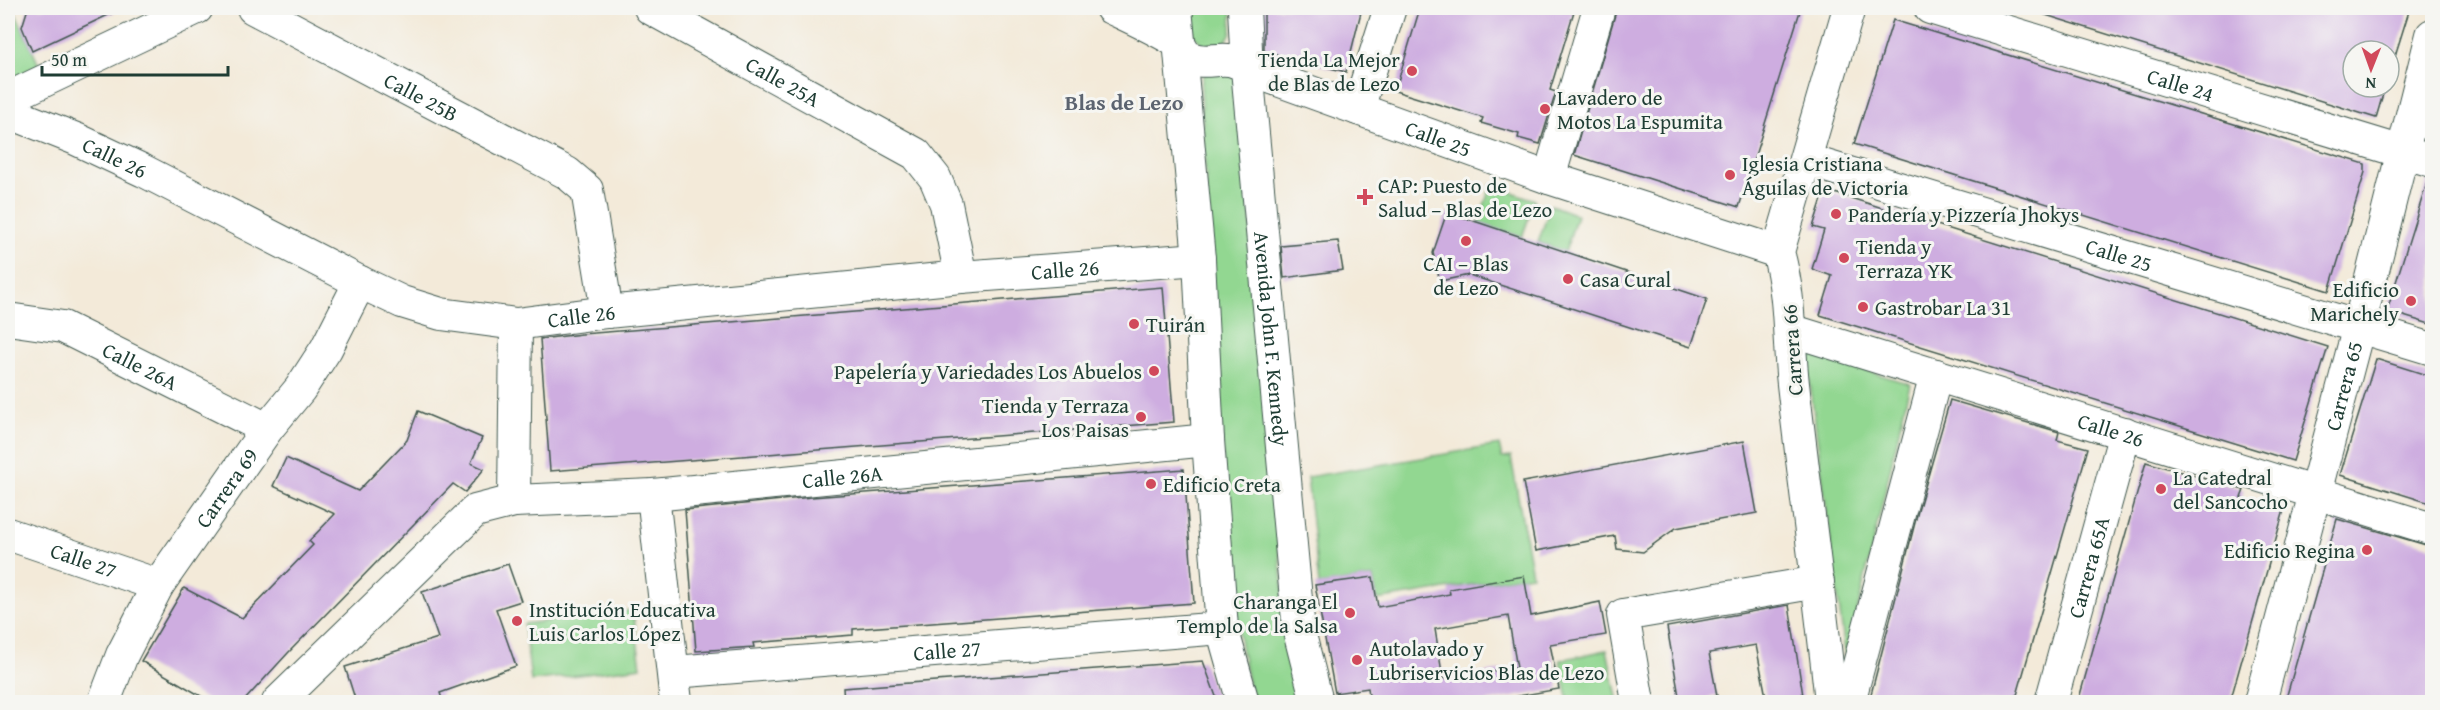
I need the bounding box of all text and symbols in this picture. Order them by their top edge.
scale bar [42,39,228,77]
north arrow [2341,39,2401,99]
place label: Tienda La Mejor de Blas de Lezo [1258,44,1400,99]
text: 50 m [51,46,87,73]
street label: Calle 25A [740,48,826,114]
street label: Calle 24 [2144,60,2218,109]
street label: Calle 25B [379,64,464,129]
marker: Tienda La Mejor de Blas de Lezo [1405,64,1419,78]
text: N [2365,72,2376,96]
place label: Lavadero de Motos La Espumita [1557,82,1723,137]
district label: Blas de Lezo [1065,86,1184,118]
marker: Lavadero de Motos La Espumita [1538,102,1552,116]
street label: Calle 25 [1401,112,1476,164]
street label: Calle 26 [77,129,152,186]
place label: Iglesia Cristiana Águilas de Victoria [1742,148,1909,203]
marker: Iglesia Cristiana Águilas de Victoria [1723,168,1737,182]
place label: CAP: Puesto de Salud ‒ Blas de Lezo [1378,170,1552,225]
marker: CAP: Puesto de Salud ‒ Blas de Lezo [1356,188,1374,206]
place label: Pandería y Pizzería Jhokys [1848,199,2079,230]
marker: Pandería y Pizzería Jhokys [1829,207,1843,221]
street label: Avenida John F. Kennedy [1247,230,1297,448]
street label: Calle 25 [2082,230,2156,279]
place label: Tienda y Terraza YK [1856,231,1953,286]
marker: CAI ‒ Blas de Lezo [1459,234,1473,248]
place label: CAI ‒ Blas de Lezo [1423,248,1509,303]
street label: Calle 26 [1030,251,1100,287]
marker: Tienda y Terraza YK [1837,251,1851,265]
place label: Casa Cural [1580,264,1671,295]
marker: Casa Cural [1561,272,1575,286]
place label: Edificio Marichely [2310,274,2400,329]
place label: Gastrobar La 31 [1875,292,2011,323]
marker: Edificio Marichely [2404,294,2418,308]
street label: Calle 26 [546,296,616,335]
marker: Gastrobar La 31 [1856,300,1870,314]
street label: Carrera 66 [1773,303,1811,397]
place label: Tuirán [1146,309,1206,340]
marker: Tuirán [1127,317,1141,331]
street label: Calle 26A [97,334,184,398]
street label: Carrera 65 [2317,338,2370,434]
place label: Papelería y Variedades Los Abuelos [834,356,1142,387]
marker: Papelería y Variedades Los Abuelos [1147,364,1161,378]
place label: Tienda y Terraza Los Paisas [982,390,1129,445]
street label: Calle 26 [2074,405,2148,454]
marker: Tienda y Terraza Los Paisas [1134,410,1148,424]
street label: Carrera 69 [187,441,265,534]
street label: Calle 26A [801,457,884,496]
place label: La Catedral del Sancocho [2173,462,2288,517]
place label: Edificio Creta [1163,469,1281,500]
marker: Edificio Creta [1144,477,1158,491]
marker: La Catedral del Sancocho [2154,482,2168,496]
street label: Carrera 65A [2059,512,2117,621]
street label: Calle 27 [47,534,121,585]
place label: Edificio Regina [2224,535,2355,566]
marker: Edificio Regina [2360,543,2374,557]
place label: Charanga El Templo de la Salsa [1177,586,1338,641]
place label: Institución Educativa Luis Carlos López [529,594,716,649]
marker: Charanga El Templo de la Salsa [1343,606,1357,620]
marker: Institución Educativa Luis Carlos López [510,614,524,628]
street label: Calle 27 [912,632,982,668]
place label: Autolavado y Lubriservicios Blas de Lezo [1369,633,1604,688]
marker: Autolavado y Lubriservicios Blas de Lezo [1350,653,1364,667]

